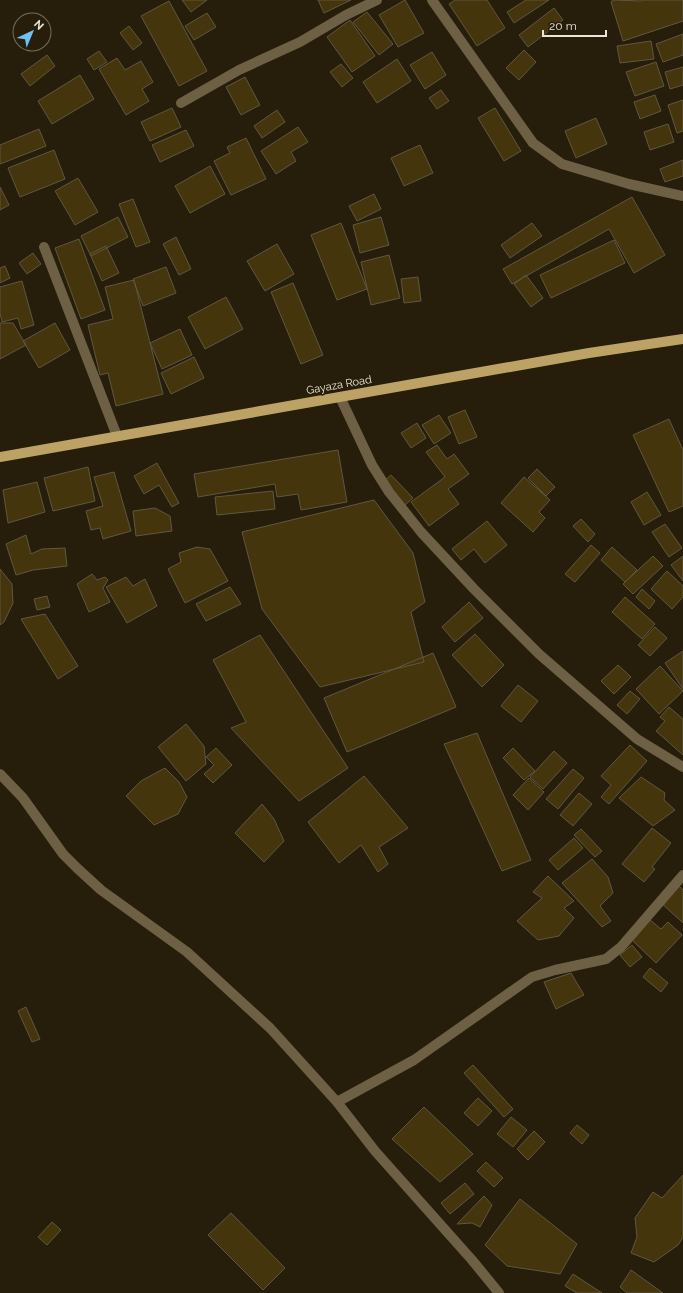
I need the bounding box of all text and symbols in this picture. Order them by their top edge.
north arrow [12,12,52,52]
scale bar [543,12,606,38]
text: N [31,18,46,33]
text: 20 m [549,19,577,33]
street label: Gayaza Road [305,373,373,397]

